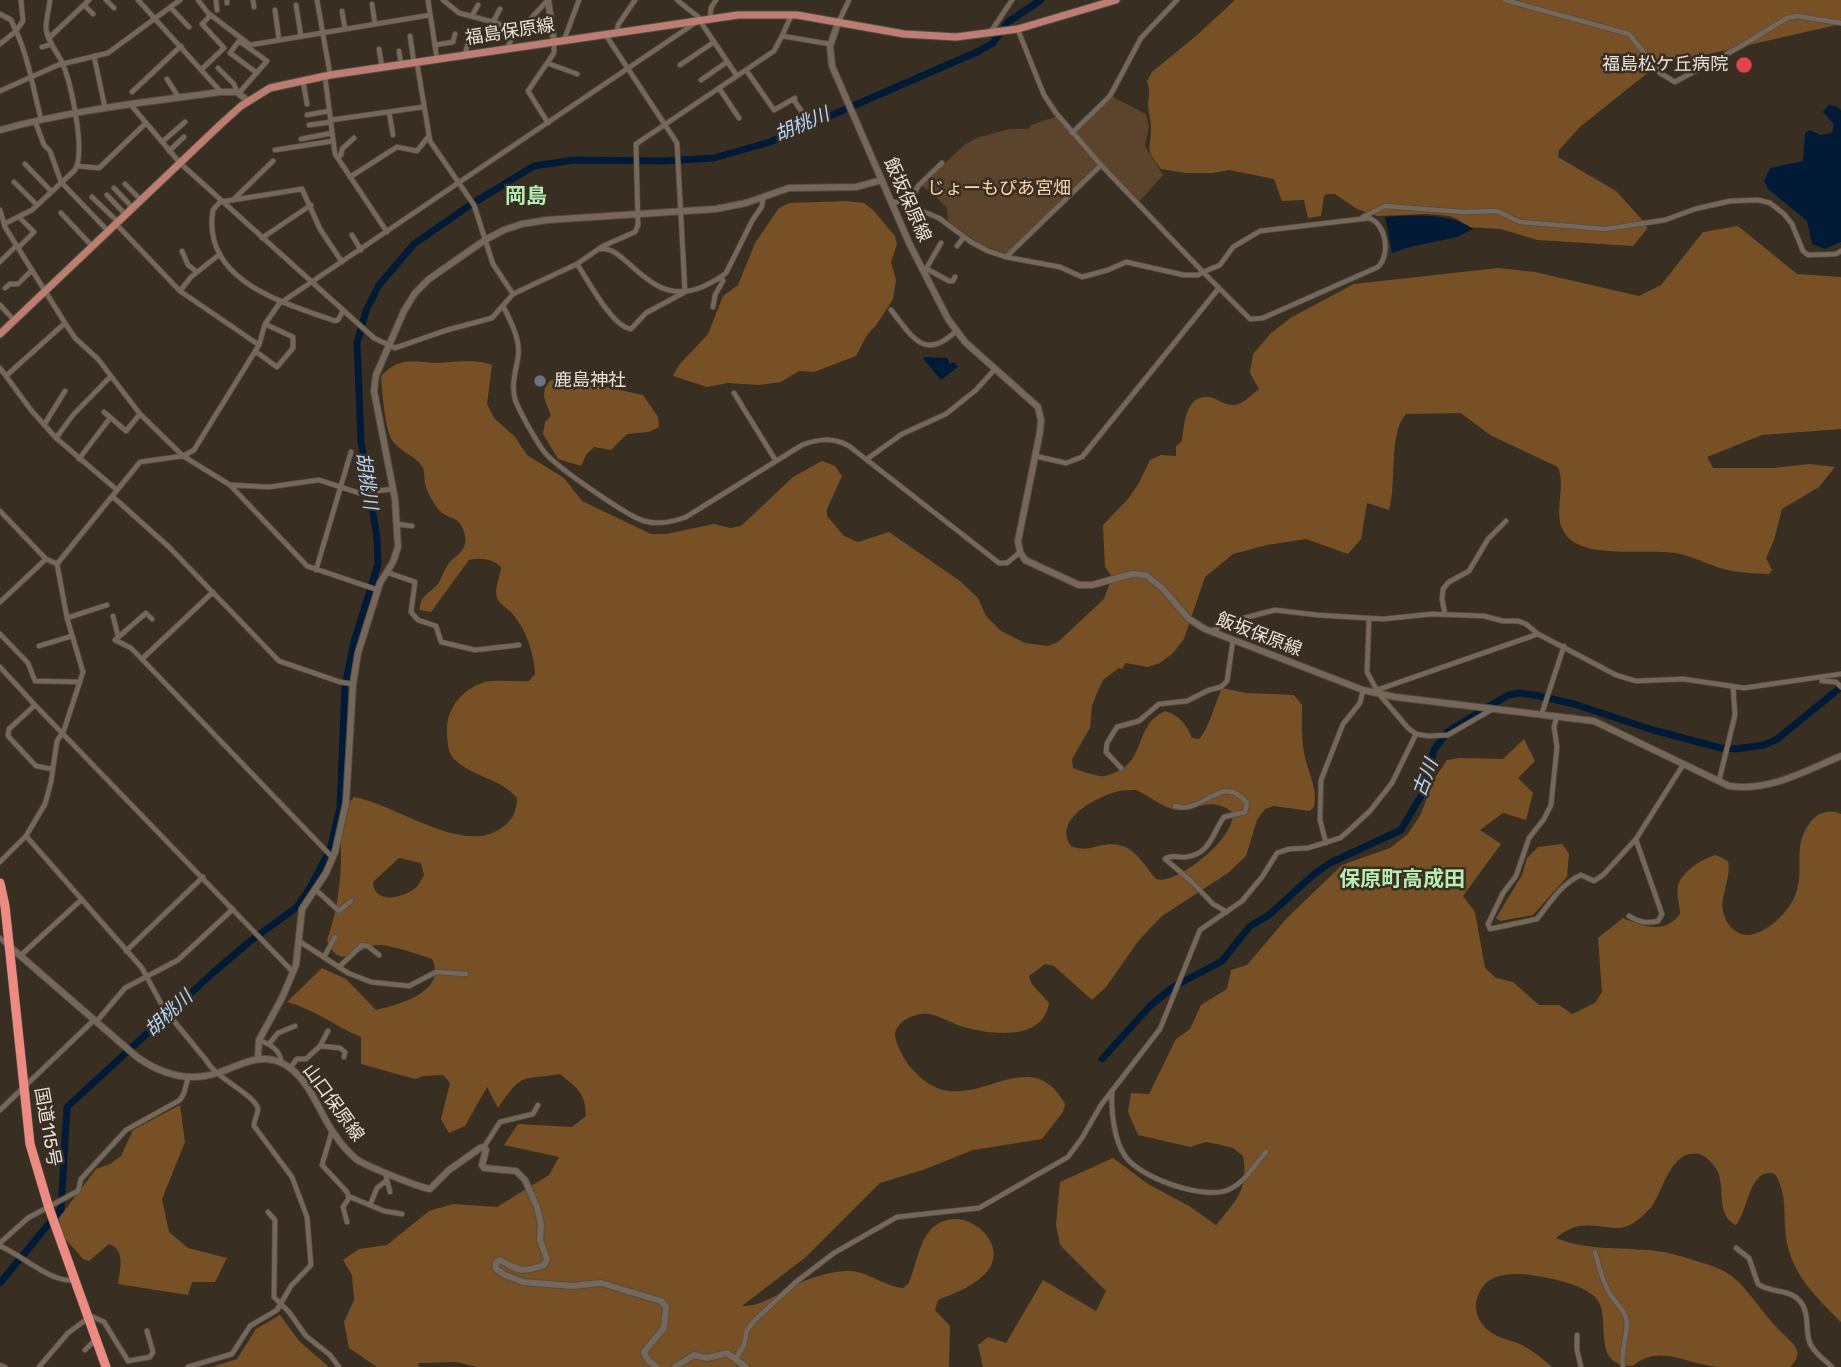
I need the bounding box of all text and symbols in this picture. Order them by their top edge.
street label: 福島保原線 [464,14,556,50]
place label: 福島松ケ丘病院 [1602,54,1728,76]
marker: 福島松ケ丘病院 [1734,55,1754,75]
water label: 胡桃川 [771,103,833,147]
street label: 飯坂保原線 [879,154,935,246]
park label: じょーもぴあ宮畑 [927,178,1071,200]
district label: 岡島 [505,184,547,210]
place label: 鹿島神社 [554,370,626,392]
marker: 鹿島神社 [532,373,548,389]
water label: 胡桃川 [351,451,381,511]
street label: 飯坂保原線 [1213,609,1305,661]
water label: 古川 [1409,756,1443,800]
district label: 保原町高成田 [1339,867,1465,893]
water label: 胡桃川 [140,986,198,1042]
street label: 山口保原線 [298,1060,368,1146]
street label: 国道115号 [29,1086,65,1168]

